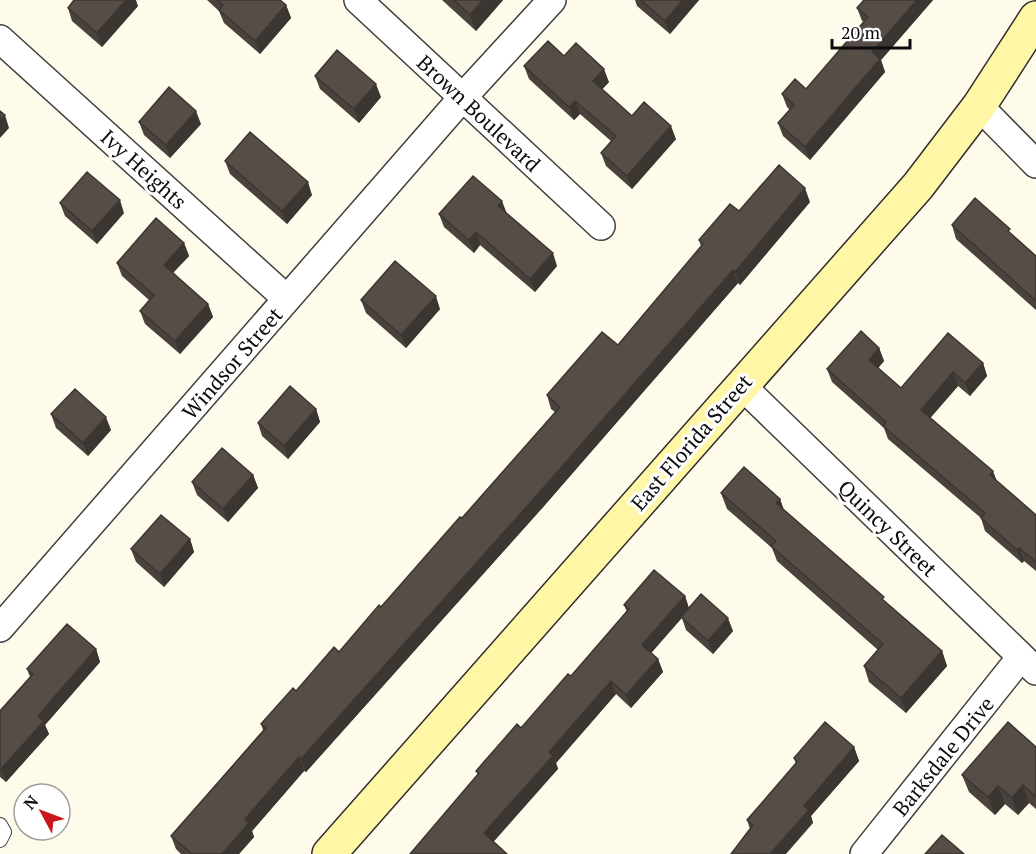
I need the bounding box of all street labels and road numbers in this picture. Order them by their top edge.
street label: Brown Boulevard [411,48,547,178]
street label: Ivy Heights [95,123,193,215]
street label: Windsor Street [176,301,289,425]
street label: East Florida Street [624,368,758,516]
street label: Quincy Street [832,473,944,583]
street label: Barksdale Drive [886,691,1000,821]

